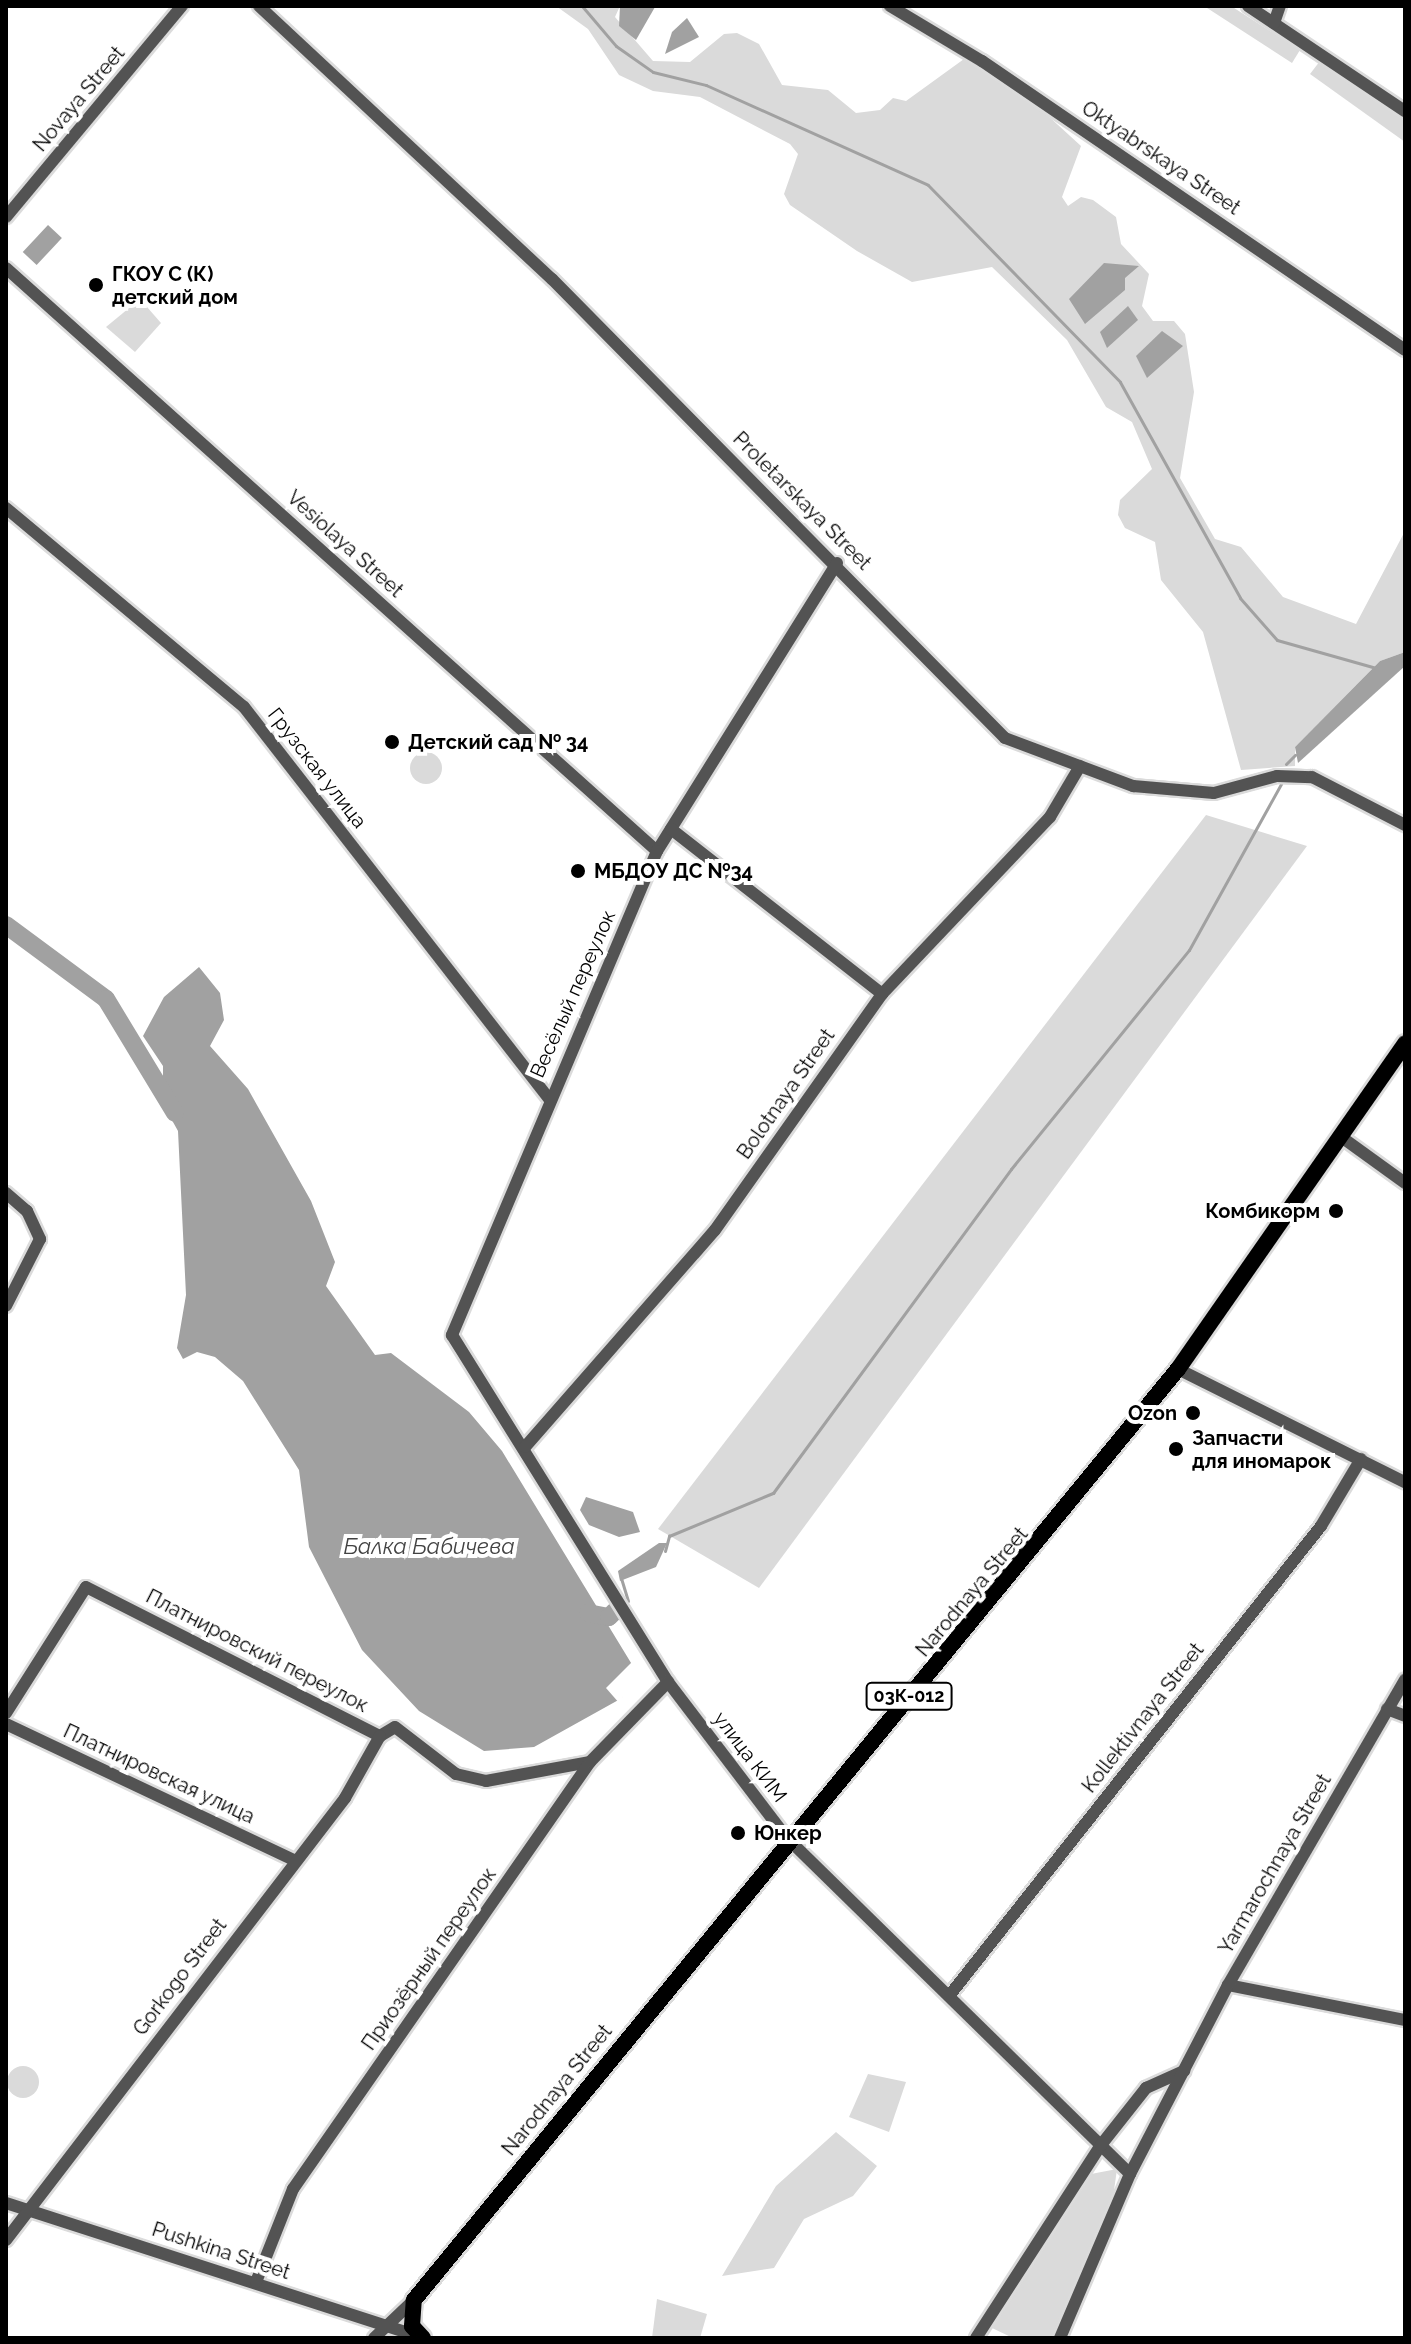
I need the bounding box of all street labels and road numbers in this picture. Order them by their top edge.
street label: Novaya Street [28,42,130,156]
street label: Oktyabrskaya Street [1077,96,1245,220]
street label: Proletarskaya Street [728,427,876,575]
street label: Vesiolaya Street [282,486,408,602]
street label: Грузская улица [262,703,372,833]
street label: Весёлый переулок [525,906,621,1082]
street label: Bolotnaya Street [732,1024,840,1164]
street label: Narodnaya Street [911,1522,1033,1662]
street label: Платнировский переулок [142,1584,372,1718]
street label: Kollektivnaya Street [1077,1638,1209,1798]
road number: 03К-012 [865,1682,953,1710]
street label: улица КИМ [708,1707,792,1807]
street label: Платнировская улица [59,1719,259,1829]
street label: Yarmarochnaya Street [1214,1770,1336,1958]
street label: Приозёрный переулок [357,1863,501,2055]
street label: Gorkogo Street [128,1914,232,2040]
street label: Narodnaya Street [497,2020,617,2160]
street label: Pushkina Street [149,2217,293,2285]

